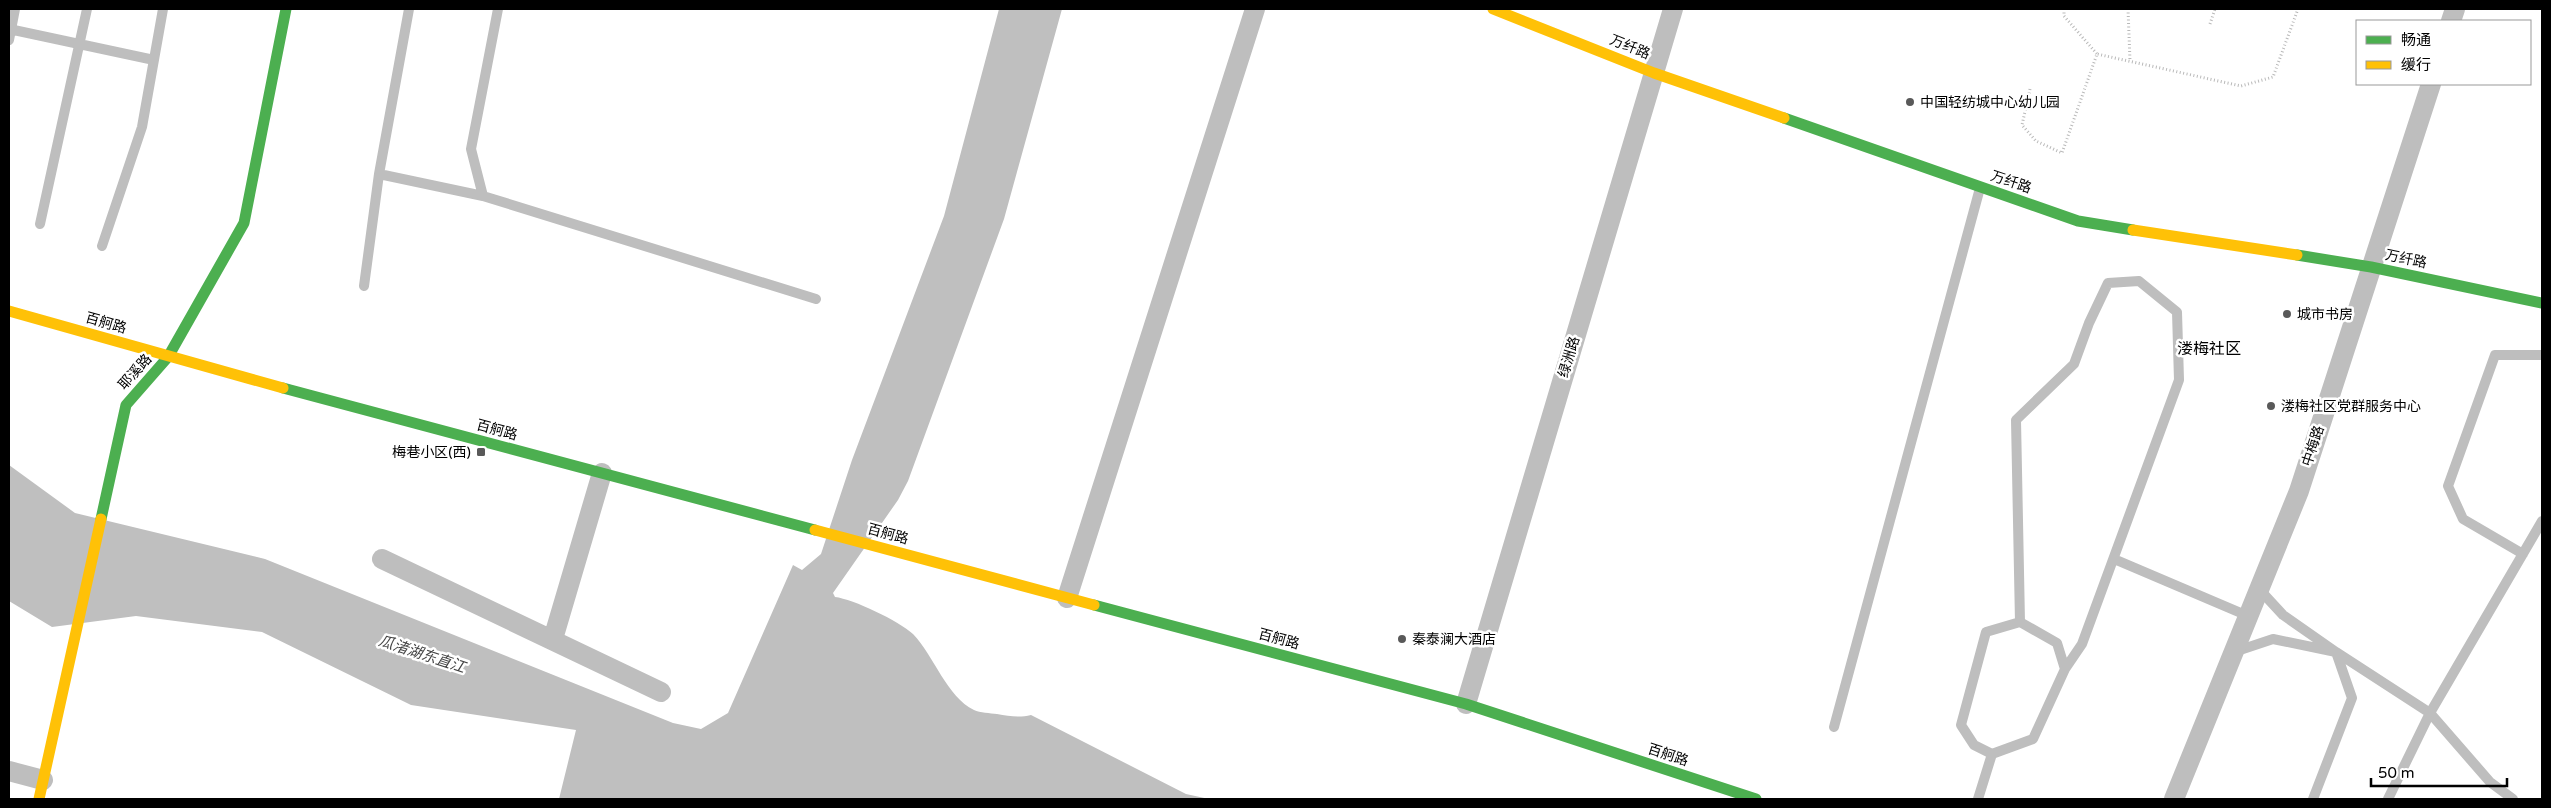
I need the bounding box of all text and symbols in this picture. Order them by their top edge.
legend [2356,20,2531,85]
street label: 万纤路 [1607,31,1653,63]
text: 畅通 [2401,31,2431,49]
text: 缓行 [2401,56,2431,74]
place label: 中国轻纺城中心幼儿园 [1920,94,2060,111]
marker: 中国轻纺城中心幼儿园 [1904,96,1916,108]
street label: 万纤路 [1988,167,2034,197]
street label: 万纤路 [2384,246,2428,272]
place label: 城市书房 [2297,306,2353,323]
marker: 城市书房 [2281,308,2293,320]
street label: 百舸路 [83,309,129,337]
street label: 绿洲路 [1555,334,1583,380]
district label: 溇梅社区 [2177,339,2241,359]
street label: 耶溪路 [115,351,155,393]
place label: 溇梅社区党群服务中心 [2281,398,2421,415]
marker: 溇梅社区党群服务中心 [2265,400,2277,412]
street label: 百舸路 [475,416,519,444]
street label: 中梅路 [2298,423,2328,469]
place label: 梅巷小区(西) [392,444,471,461]
marker: 梅巷小区(西) [475,446,487,458]
street label: 百舸路 [866,520,910,548]
street label: 百舸路 [1257,625,1301,653]
place label: 秦泰澜大酒店 [1412,631,1496,648]
water label: 瓜渚湖东直江 [376,632,469,677]
marker: 秦泰澜大酒店 [1396,633,1408,645]
street label: 百舸路 [1645,740,1691,770]
scale bar [2371,756,2507,788]
text: 50 m [2378,764,2415,782]

